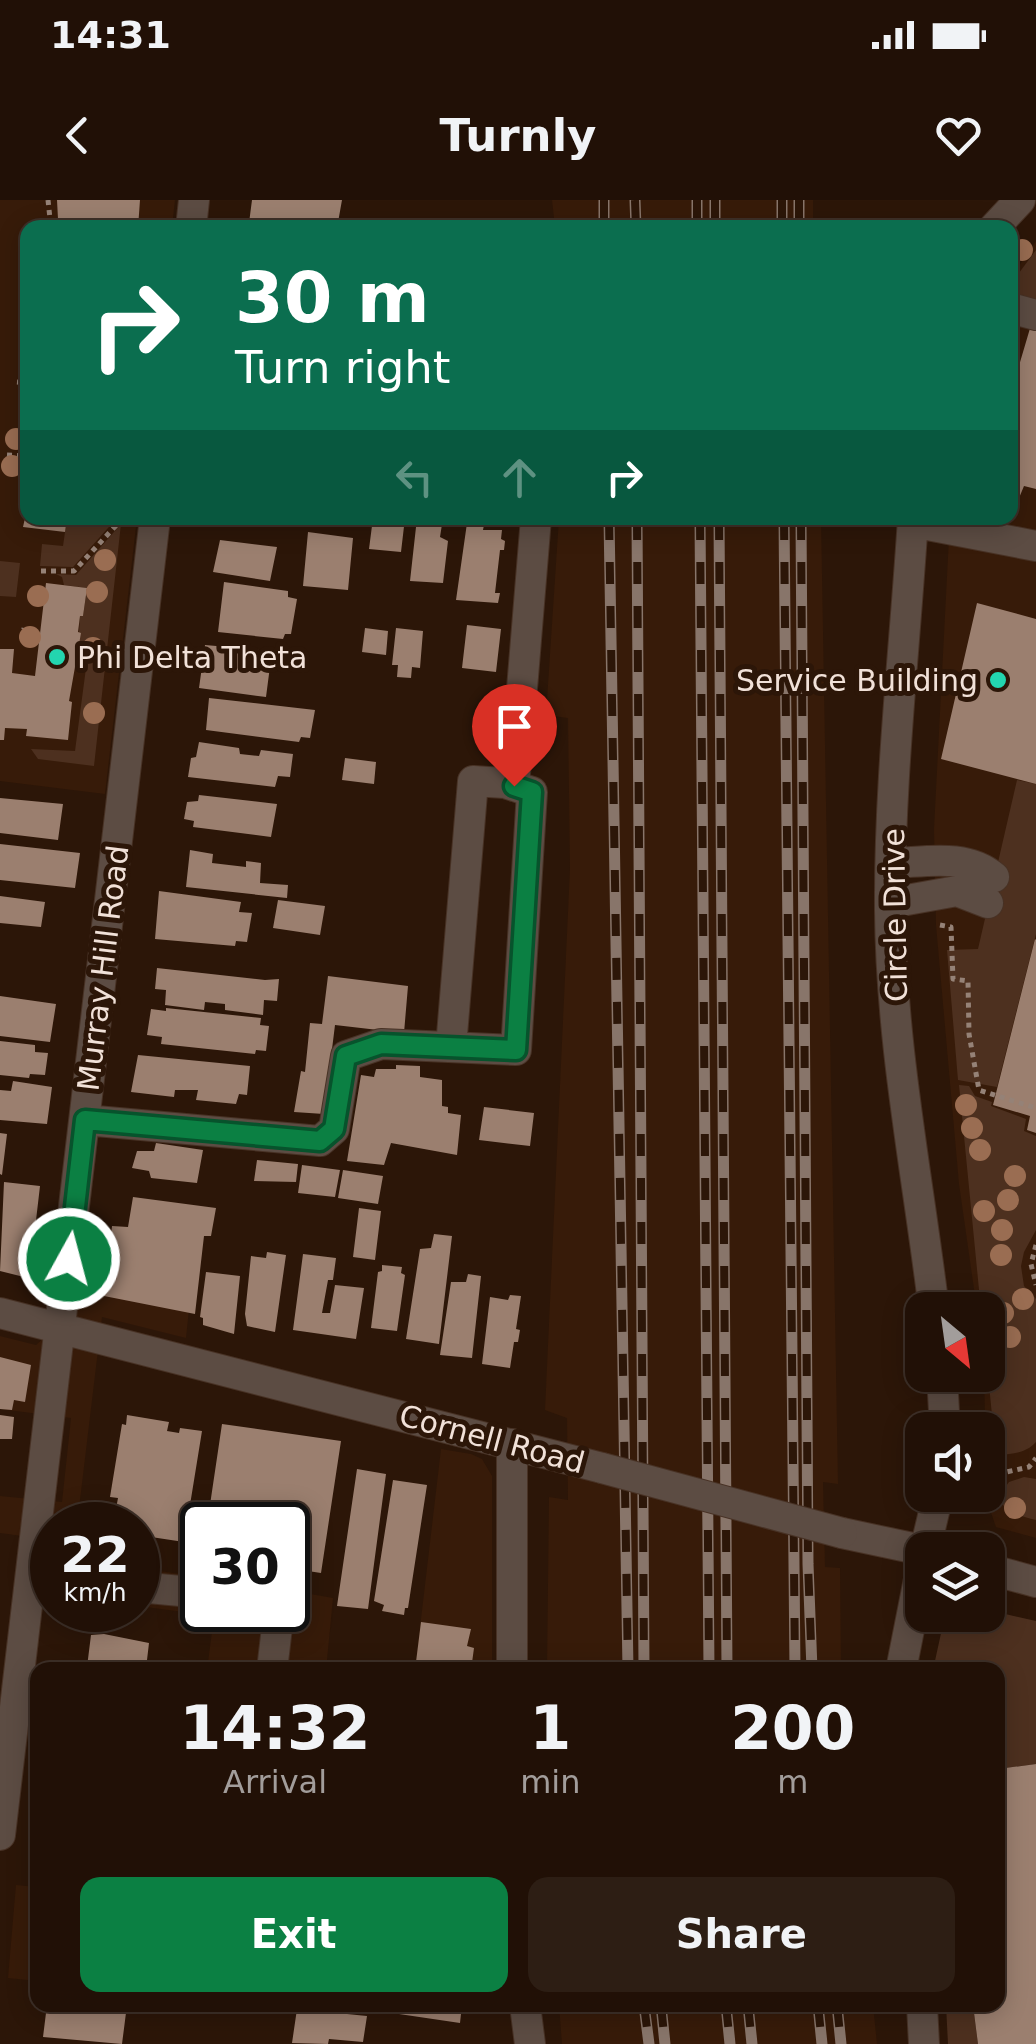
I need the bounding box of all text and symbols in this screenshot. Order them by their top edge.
text: 14:31 [50,13,171,57]
icon: back [50,108,105,163]
icon: heart [931,108,986,163]
text: Turnly [440,109,596,162]
text: 30 m [235,257,430,339]
icon: right [70,260,200,390]
text: Turn right [235,341,450,394]
icon: left [387,450,442,505]
icon: ahead [492,450,547,505]
icon: right [597,450,652,505]
place label: Phi Delta Theta [77,640,308,675]
marker: Phi Delta Theta [46,646,68,668]
place label: Service Building [736,663,978,698]
marker: Service Building [987,669,1009,691]
pin [472,684,557,787]
icon: arrive [487,699,542,754]
street label: Circle Drive [876,828,914,1002]
street label: Murray Hill Road [71,843,135,1093]
position arrow [17,1207,121,1311]
north arrow [905,1292,1005,1392]
map controls [905,1292,1005,1632]
street label: Cornell Road [396,1397,588,1481]
button: sound [905,1412,1005,1512]
speed limit sign: 30 [180,1502,310,1632]
text: 22 [60,1526,130,1584]
button: layers [905,1532,1005,1632]
text: km/h [63,1578,127,1607]
text: 14:32 [180,1693,371,1763]
text: 1 [529,1693,571,1763]
text: 200 [730,1693,855,1763]
text: Arrival [223,1763,327,1801]
text: min [520,1763,581,1801]
text: m [777,1763,808,1801]
button: Exit [80,1877,508,1992]
button: Share [528,1877,955,1992]

